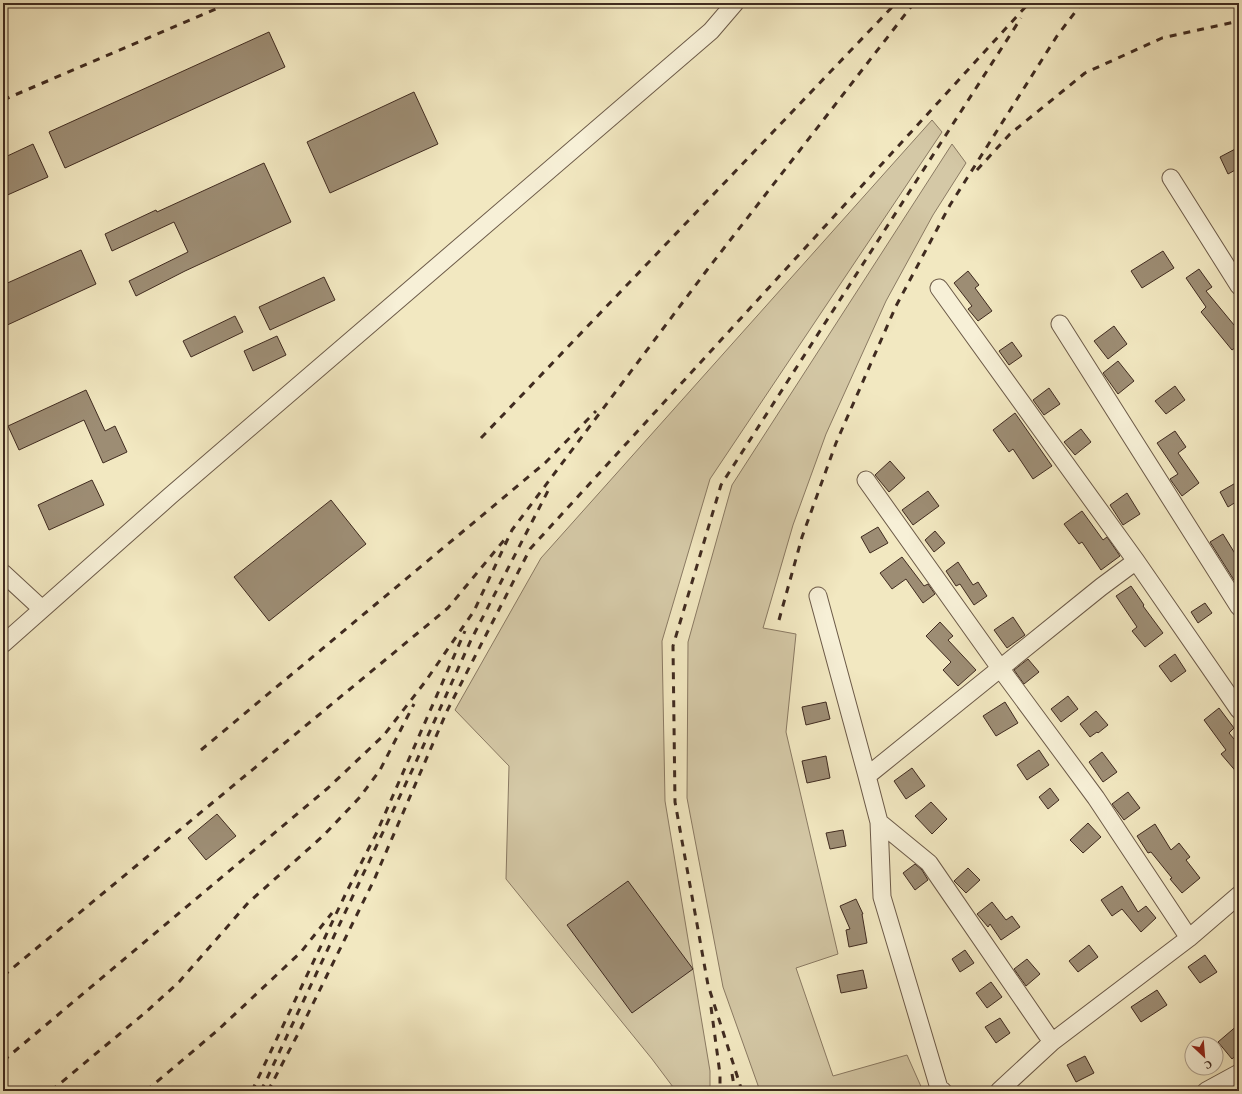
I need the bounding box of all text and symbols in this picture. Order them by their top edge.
north arrow [1184,1036,1224,1076]
text: С [1201,1055,1214,1072]

